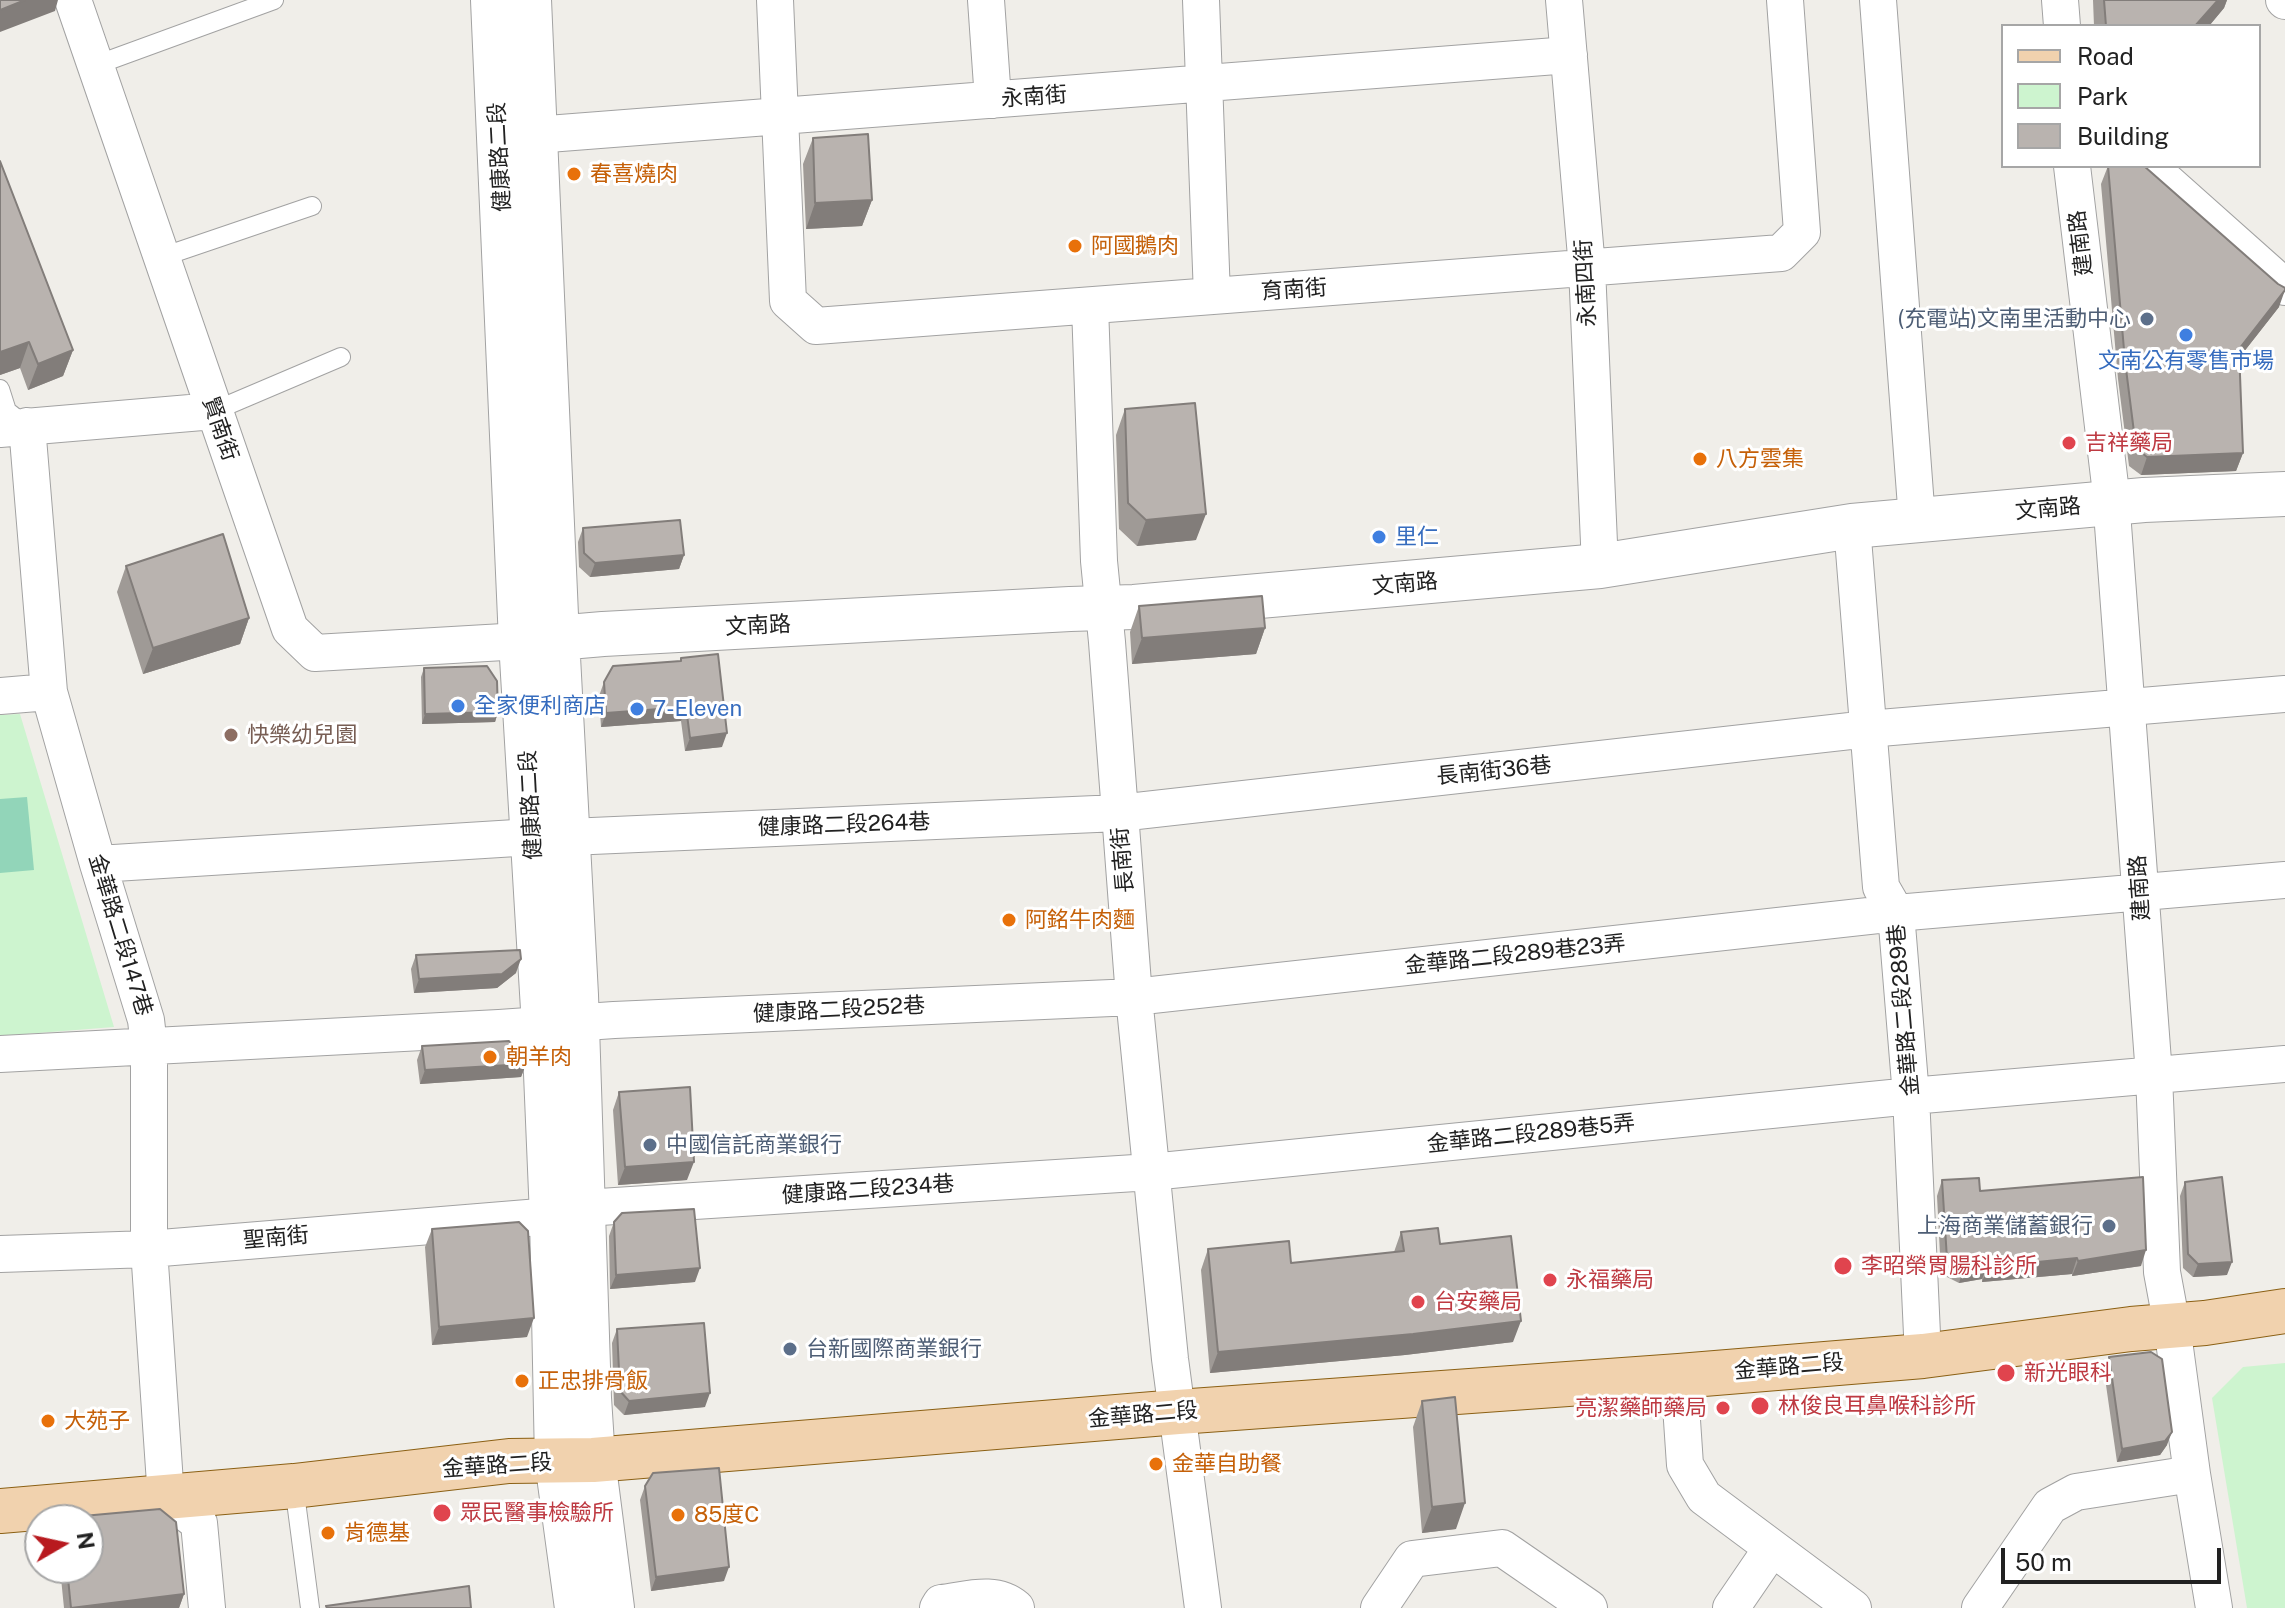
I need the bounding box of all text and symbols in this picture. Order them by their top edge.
legend [2001,24,2261,168]
text: Road [2077,42,2134,70]
street label: 永南街 [1000,82,1068,112]
text: Park [2077,82,2128,110]
street label: 健康路二段 [484,101,516,213]
text: Building [2077,122,2169,150]
place label: 春喜燒肉 [590,161,678,187]
marker: 春喜燒肉 [565,165,583,183]
street label: 建南路 [2064,209,2098,277]
place label: 阿國鵝肉 [1091,233,1179,259]
marker: 阿國鵝肉 [1066,237,1084,255]
street label: 永南四街 [1571,238,1601,328]
street label: 育南街 [1260,275,1328,305]
place label: (充電站)文南里活動中心 [1898,306,2131,332]
marker: (充電站)文南里活動中心 [2138,310,2156,328]
marker: 文南公有零售市場 [2177,326,2195,344]
place label: 文南公有零售市場 [2098,348,2274,374]
street label: 賢南街 [197,394,243,464]
place label: 吉祥藥局 [2085,430,2173,456]
marker: 吉祥藥局 [2060,434,2078,452]
place label: 八方雲集 [1716,446,1804,472]
marker: 八方雲集 [1691,450,1709,468]
street label: 文南路 [2014,493,2082,525]
place label: 里仁 [1395,524,1439,550]
marker: 里仁 [1370,528,1388,546]
street label: 文南路 [1371,568,1439,600]
street label: 文南路 [724,611,792,641]
place label: 全家便利商店 [474,693,606,719]
place label: 7-Eleven [653,696,742,722]
marker: 全家便利商店 [449,697,467,715]
marker: 7-Eleven [628,700,646,718]
place label: 快樂幼兒園 [247,722,357,748]
marker: 快樂幼兒園 [222,726,240,744]
street label: 健康路二段 [515,749,547,861]
street label: 長南街36巷 [1435,752,1553,790]
street label: 健康路二段264巷 [757,809,931,841]
street label: 長南街 [1107,826,1139,894]
street label: 金華路二段147巷 [83,851,157,1019]
street label: 建南路 [2125,854,2155,922]
place label: 阿銘牛肉麵 [1025,907,1135,933]
marker: 阿銘牛肉麵 [1000,911,1018,929]
street label: 金華路二段289巷 [1883,923,1925,1097]
street label: 金華路二段289巷23弄 [1403,930,1627,980]
street label: 健康路二段252巷 [752,992,926,1028]
place label: 朝羊肉 [506,1044,572,1070]
marker: 朝羊肉 [481,1048,499,1066]
street label: 金華路二段289巷5弄 [1426,1110,1636,1158]
place label: 中國信託商業銀行 [666,1132,842,1158]
marker: 中國信託商業銀行 [641,1136,659,1154]
street label: 健康路二段234巷 [781,1171,955,1209]
place label: 上海商業儲蓄銀行 [1917,1213,2093,1239]
marker: 上海商業儲蓄銀行 [2100,1217,2118,1235]
street label: 聖南街 [242,1222,310,1254]
place label: 李昭榮胃腸科診所 [1861,1253,2037,1279]
marker: 李昭榮胃腸科診所 [1832,1255,1854,1277]
place label: 永福藥局 [1566,1267,1654,1293]
marker: 永福藥局 [1541,1271,1559,1289]
place label: 台安藥局 [1434,1289,1522,1315]
marker: 台安藥局 [1409,1293,1427,1311]
place label: 台新國際商業銀行 [806,1336,982,1362]
marker: 台新國際商業銀行 [781,1340,799,1358]
street label: 金華路二段 [1733,1349,1845,1385]
place label: 新光眼科 [2024,1360,2112,1386]
marker: 新光眼科 [1995,1362,2017,1384]
place label: 正忠排骨飯 [538,1368,648,1394]
marker: 正忠排骨飯 [513,1372,531,1390]
place label: 林俊良耳鼻喉科診所 [1778,1393,1976,1419]
place label: 亮潔藥師藥局 [1575,1395,1707,1421]
marker: 林俊良耳鼻喉科診所 [1749,1395,1771,1417]
street label: 金華路二段 [1087,1397,1199,1433]
marker: 亮潔藥師藥局 [1714,1399,1732,1417]
place label: 大苑子 [64,1408,130,1434]
marker: 大苑子 [39,1412,57,1430]
street label: 金華路二段 [441,1449,553,1483]
place label: 金華自助餐 [1172,1451,1282,1477]
marker: 金華自助餐 [1147,1455,1165,1473]
place label: 眾民醫事檢驗所 [460,1500,614,1526]
marker: 眾民醫事檢驗所 [431,1502,453,1524]
place label: 85度C [694,1502,759,1528]
north arrow [24,1504,104,1584]
marker: 85度C [669,1506,687,1524]
place label: 肯德基 [344,1520,410,1546]
marker: 肯德基 [319,1524,337,1542]
text: N [72,1530,100,1551]
scale bar [2005,1532,2225,1582]
text: 50 m [2015,1548,2072,1576]

